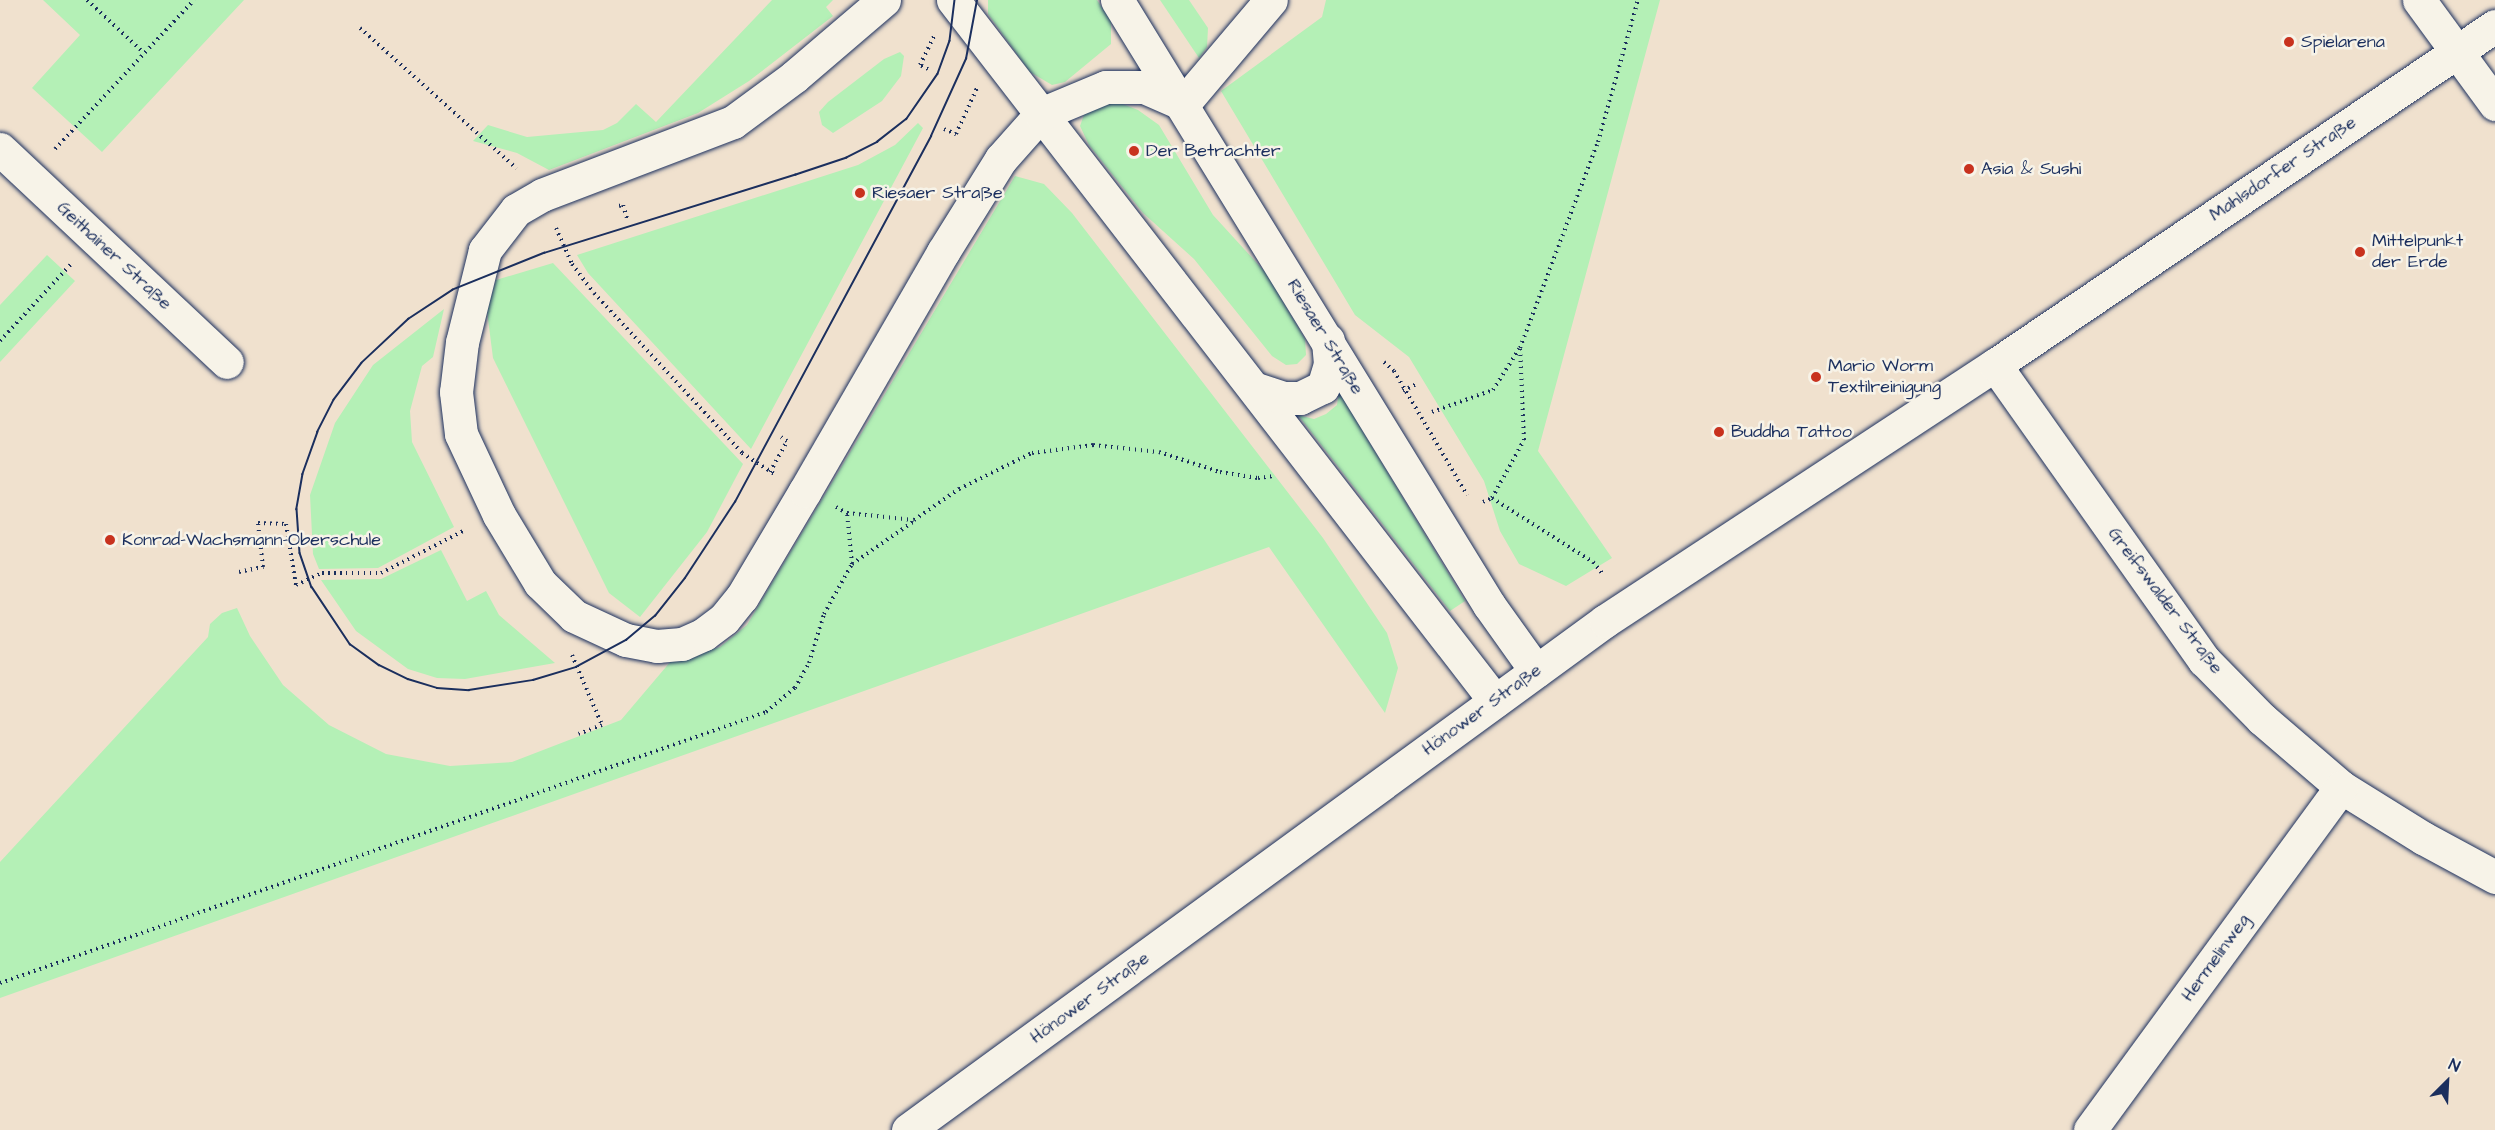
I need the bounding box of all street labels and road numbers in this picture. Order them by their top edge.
street label: Mahlsdorfer Straße [2206,112,2360,226]
street label: Geithainer Straße [52,197,176,315]
street label: Riesaer Straße [1282,275,1368,399]
street label: Greifswalder Straße [2103,524,2227,678]
street label: Hönower Straße [1418,660,1546,760]
street label: Hermelinweg [2177,910,2255,1006]
street label: Hönower Straße [1026,948,1154,1048]

